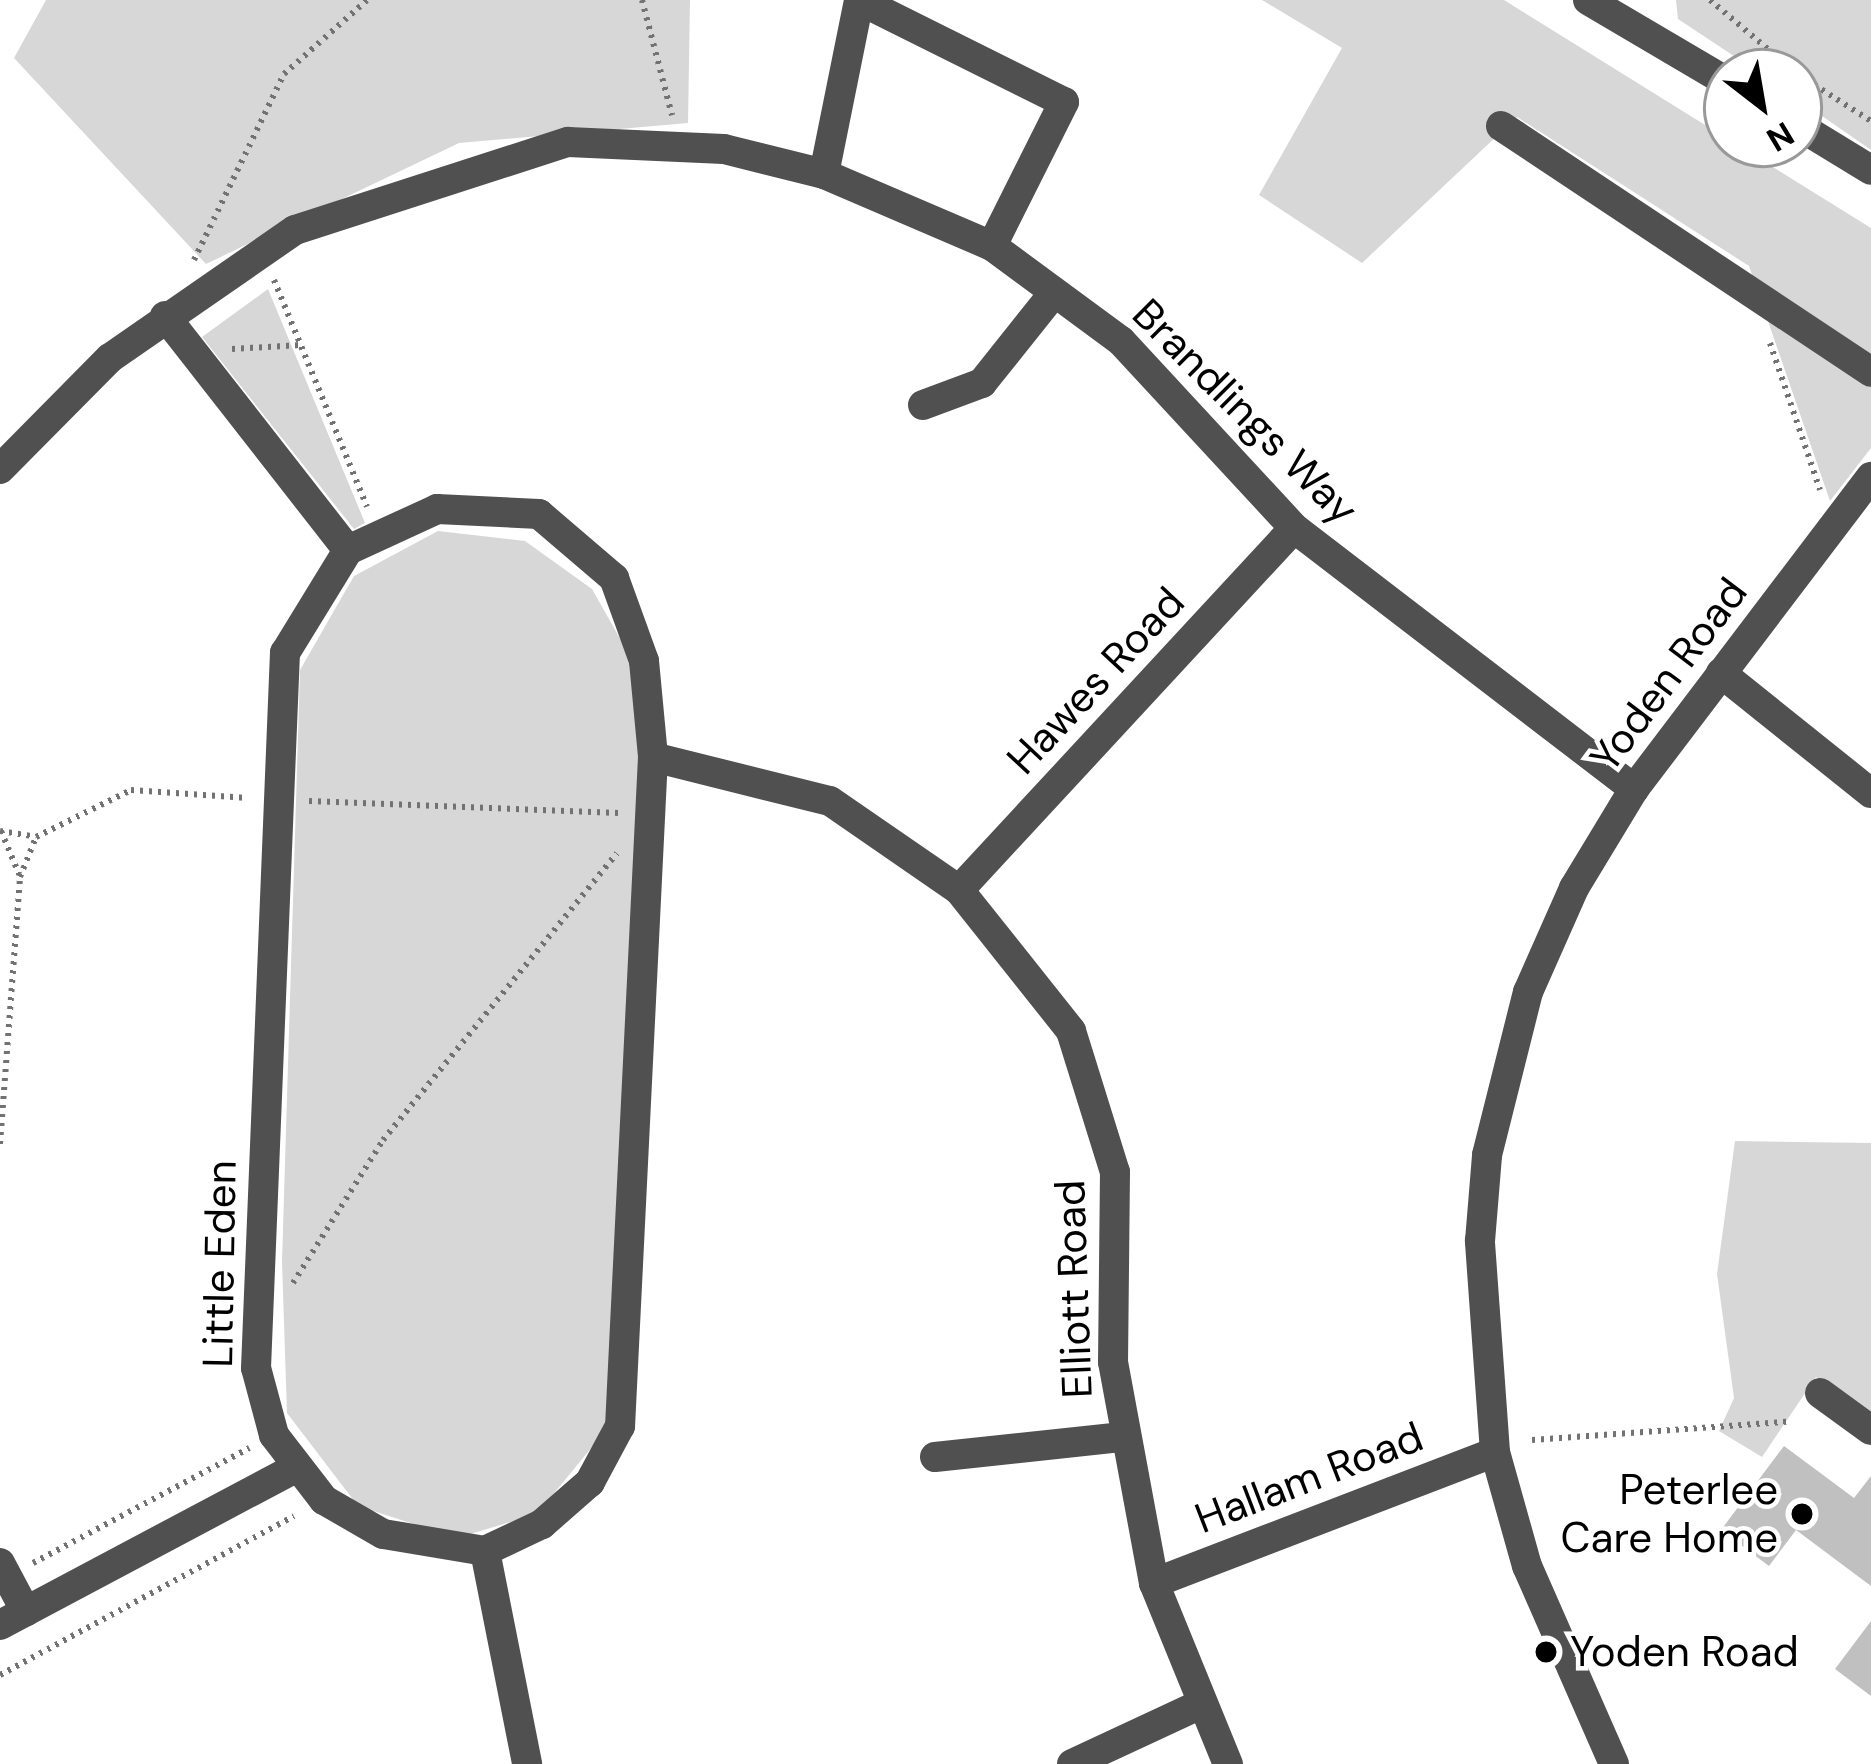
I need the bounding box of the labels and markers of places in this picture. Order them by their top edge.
place label: Peterlee Care Home [1560,1465,1778,1564]
marker: Peterlee Care Home [1789,1501,1815,1527]
place label: Yoden Road [1570,1627,1799,1677]
marker: Yoden Road [1533,1639,1559,1665]

